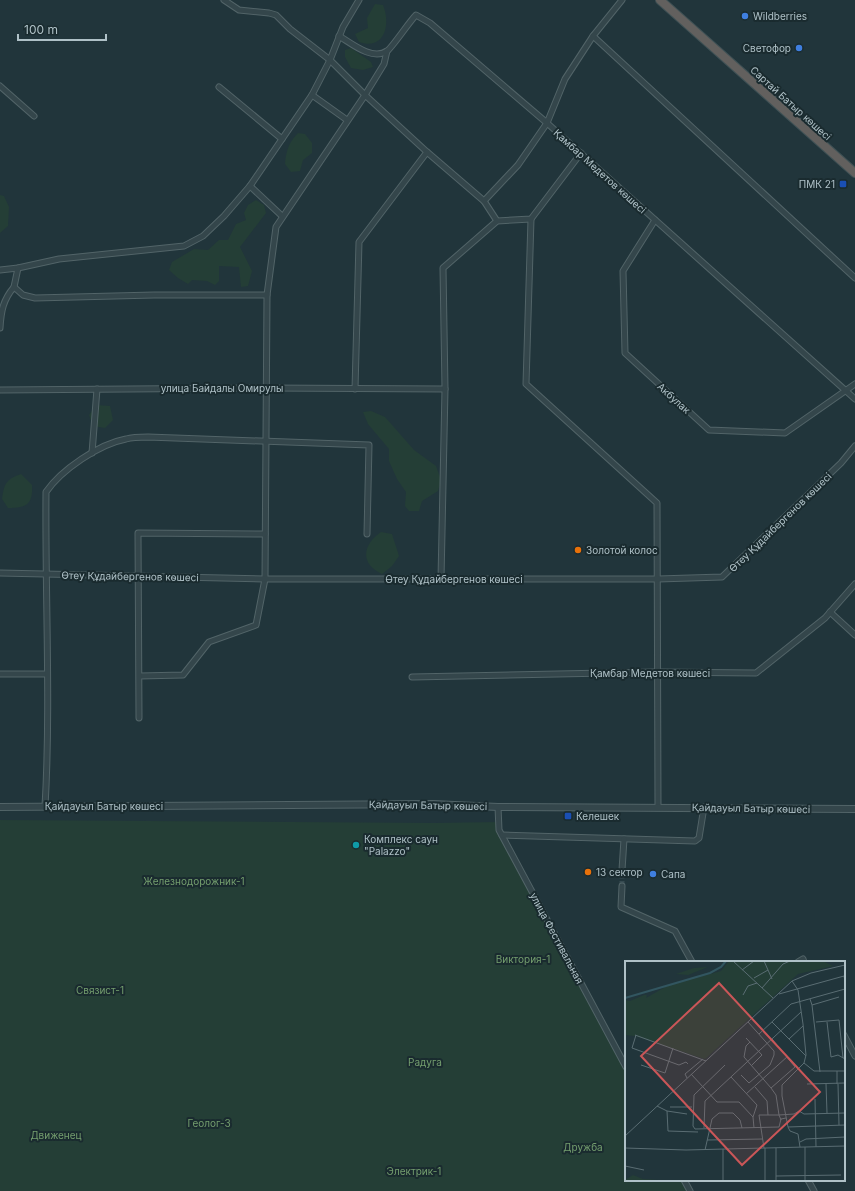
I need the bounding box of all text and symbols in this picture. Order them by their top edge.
place label: Wildberries [753,10,807,22]
marker: Wildberries [740,11,750,21]
scale bar [18,16,106,42]
text: 100 m [24,22,58,37]
place label: Светофор [743,42,791,54]
marker: Светофор [794,43,804,53]
street label: Сартай Батыр көшесі [748,64,834,142]
street label: Қамбар Медетов көшесі [551,126,649,216]
place label: ПМК 21 [799,178,835,190]
marker: ПМК 21 [838,179,848,189]
street label: Акбулак [655,380,693,416]
street label: улица Байдалы Омирулы [161,382,283,394]
street label: Өтеу Құдайбергенов көшесі [726,470,834,575]
place label: Золотой колос [586,544,658,556]
marker: Золотой колос [573,545,583,555]
street label: Өтеу Құдайбергенов көшесі [61,569,199,584]
street label: Өтеу Құдайбергенов көшесі [385,573,523,586]
street label: Қамбар Медетов көшесі [590,667,710,679]
street label: Қайдауыл Батыр көшесі [369,798,487,812]
street label: Қайдауыл Батыр көшесі [45,800,163,812]
street label: Қайдауыл Батыр көшесі [692,801,810,815]
place label: Келешек [576,810,620,822]
marker: Келешек [563,811,573,821]
place label: Комплекс саун "Palazzo" [364,833,438,857]
marker: Комплекс саун "Palazzo" [351,840,361,850]
place label: 13 сектор [596,866,643,878]
marker: 13 сектор [583,867,593,877]
place label: Сапа [661,868,685,880]
marker: Сапа [648,869,658,879]
park label: Железнодорожник-1 [143,875,245,887]
street label: улица Фестивальная [528,890,586,986]
park label: Виктория-1 [496,953,550,965]
inset map [625,961,845,1181]
park label: Связист-1 [76,984,124,996]
park label: Радуга [408,1056,442,1068]
park label: Геолог-3 [187,1117,231,1129]
park label: Движенец [30,1129,82,1141]
park label: Дружба [563,1141,603,1153]
park label: Электрик-1 [387,1165,441,1177]

